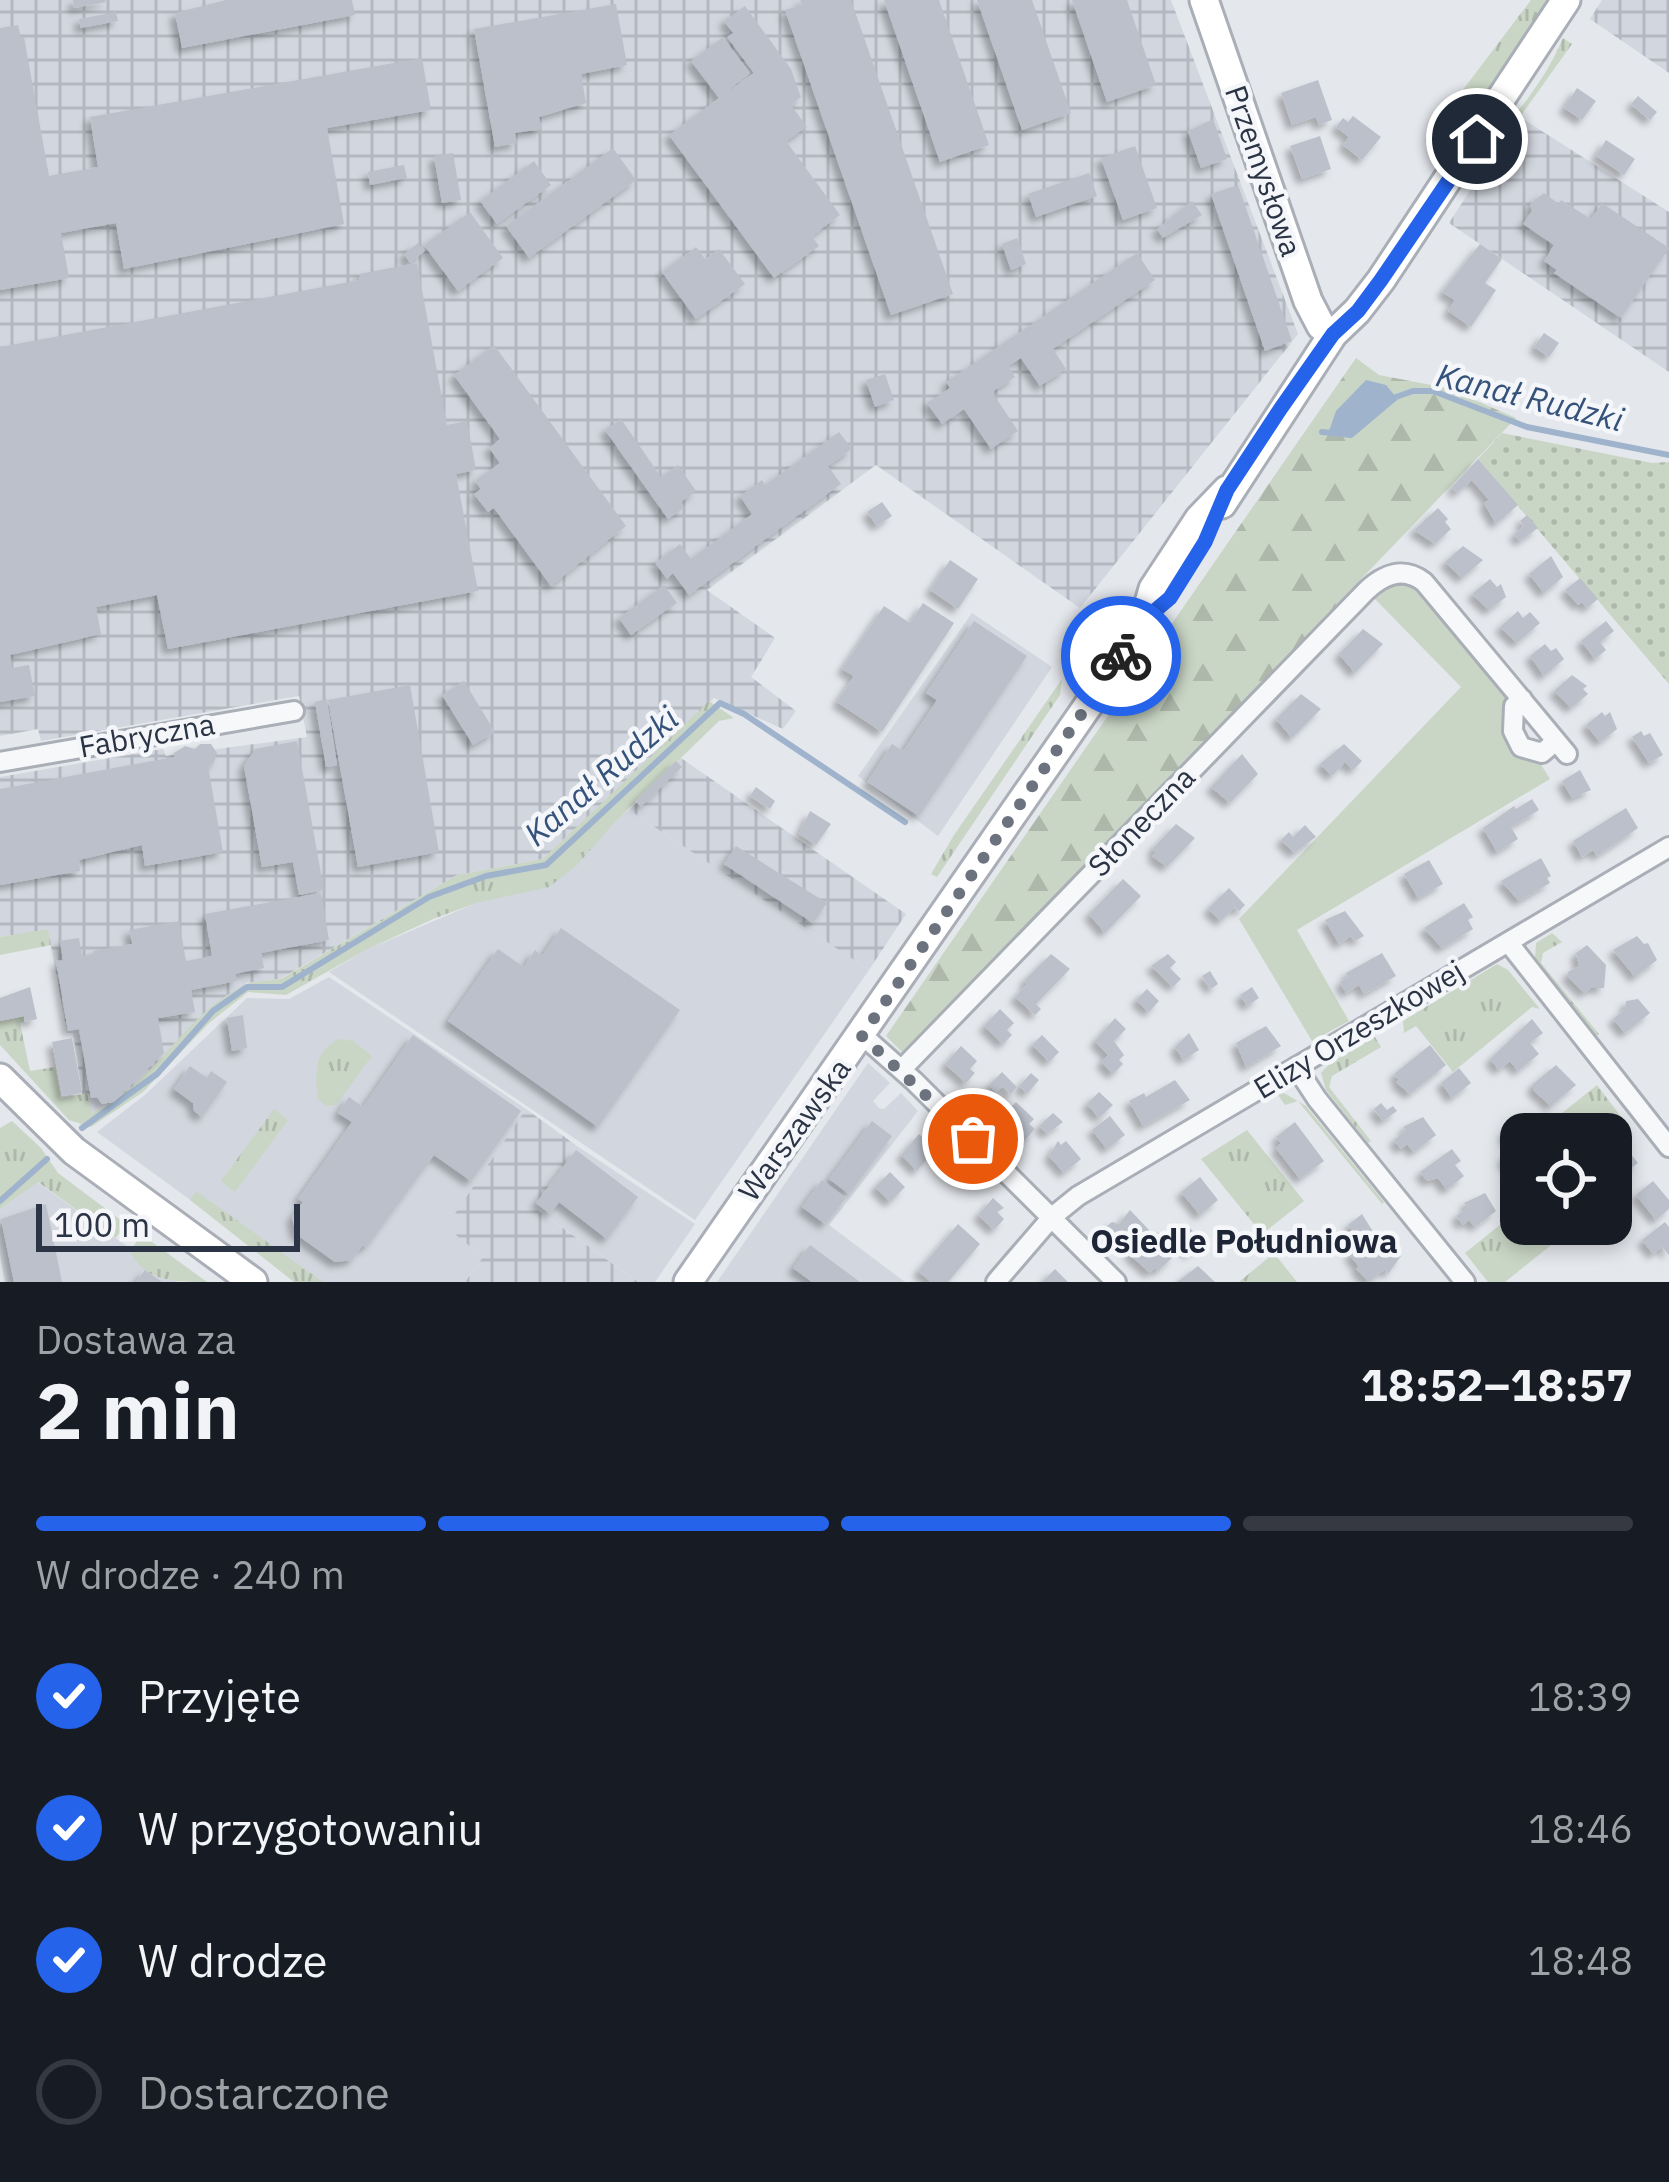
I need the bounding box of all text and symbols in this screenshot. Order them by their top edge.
street label: Przemysłowa [1217,80,1312,261]
pin [1426,88,1528,190]
icon: home [1444,106,1510,172]
water label: Kanał Rudzki [1432,353,1628,441]
courier [1061,596,1181,716]
icon: bike [1088,623,1154,689]
water label: Kanał Rudzki [514,696,687,855]
street label: Fabryczna [76,703,218,766]
street label: Słoneczna [1079,758,1203,884]
street label: Elizy Orzeszkowej [1246,951,1470,1107]
street label: Warszawska [729,1050,859,1208]
pin [922,1088,1024,1190]
icon: bag [940,1106,1006,1172]
map controls [1500,1113,1632,1245]
button: locate [1500,1113,1632,1245]
scale bar [36,1198,300,1251]
text: 100 m [54,1203,150,1246]
district label: Osiedle Południowa [1090,1219,1398,1262]
text: Dostawa za [36,1314,236,1365]
text: 18:52–18:57 [1361,1355,1633,1413]
text: 2 min [36,1359,240,1460]
text: W drodze · 240 m [36,1549,345,1600]
icon: check [36,1663,102,1729]
text: Przyjęte [138,1667,301,1725]
text: 18:39 [1528,1671,1633,1722]
icon: check [36,1795,102,1861]
text: W przygotowaniu [138,1799,483,1857]
text: 18:46 [1528,1803,1633,1854]
icon: check [36,1927,102,1993]
text: W drodze [138,1931,328,1989]
text: 18:48 [1528,1935,1633,1986]
text: Dostarczone [138,2063,390,2121]

